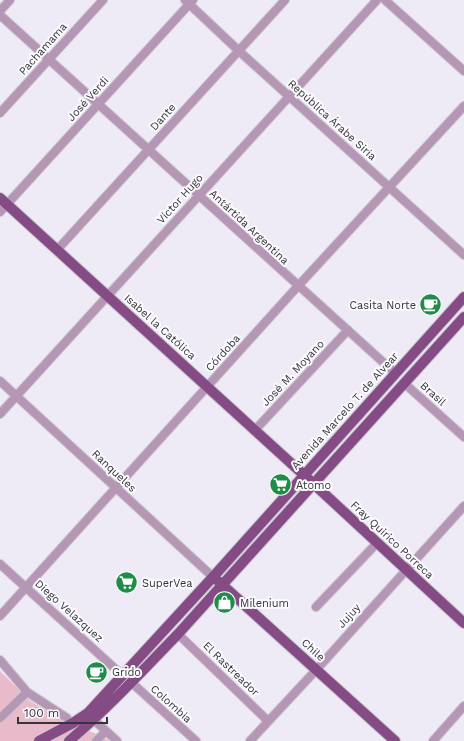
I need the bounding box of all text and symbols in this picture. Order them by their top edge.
street label: Pachamama [16,20,70,78]
street label: José Verdi [65,74,111,124]
street label: República Árabe Siria [285,76,379,163]
street label: Dante [148,101,178,133]
street label: Víctor Hugo [154,171,206,227]
street label: Antártida Argentina [207,187,291,267]
street label: Isabel la Católica [122,291,198,363]
cafe icon: Casita Norte [418,292,444,318]
place label: Casita Norte [349,299,416,312]
street label: Córdoba [203,332,243,374]
street label: José M. Moyano [259,337,327,409]
street label: Avenida Marcelo T. de Alvear [289,349,401,472]
street label: Brasil [418,379,449,409]
street label: Ranqueles [89,447,139,495]
supermarket icon: Atomo [268,472,294,498]
place label: Atomo [296,479,331,492]
street label: Fray Quirico Porreca [348,498,436,582]
supermarket icon: SuperVea [113,570,139,596]
street label: Diego Velazquez [32,577,106,645]
place label: SuperVea [142,577,193,590]
shop icon: Milenium [212,590,238,616]
place label: Milenium [240,597,289,610]
street label: Jujuy [335,601,364,631]
street label: Chile [299,636,327,664]
street label: El Rastreador [200,639,262,699]
cafe icon: Grido [83,659,109,685]
place label: Grido [112,666,141,679]
street label: Colombia [148,682,194,726]
scale bar [18,699,107,725]
text: 100 m [24,706,59,720]

